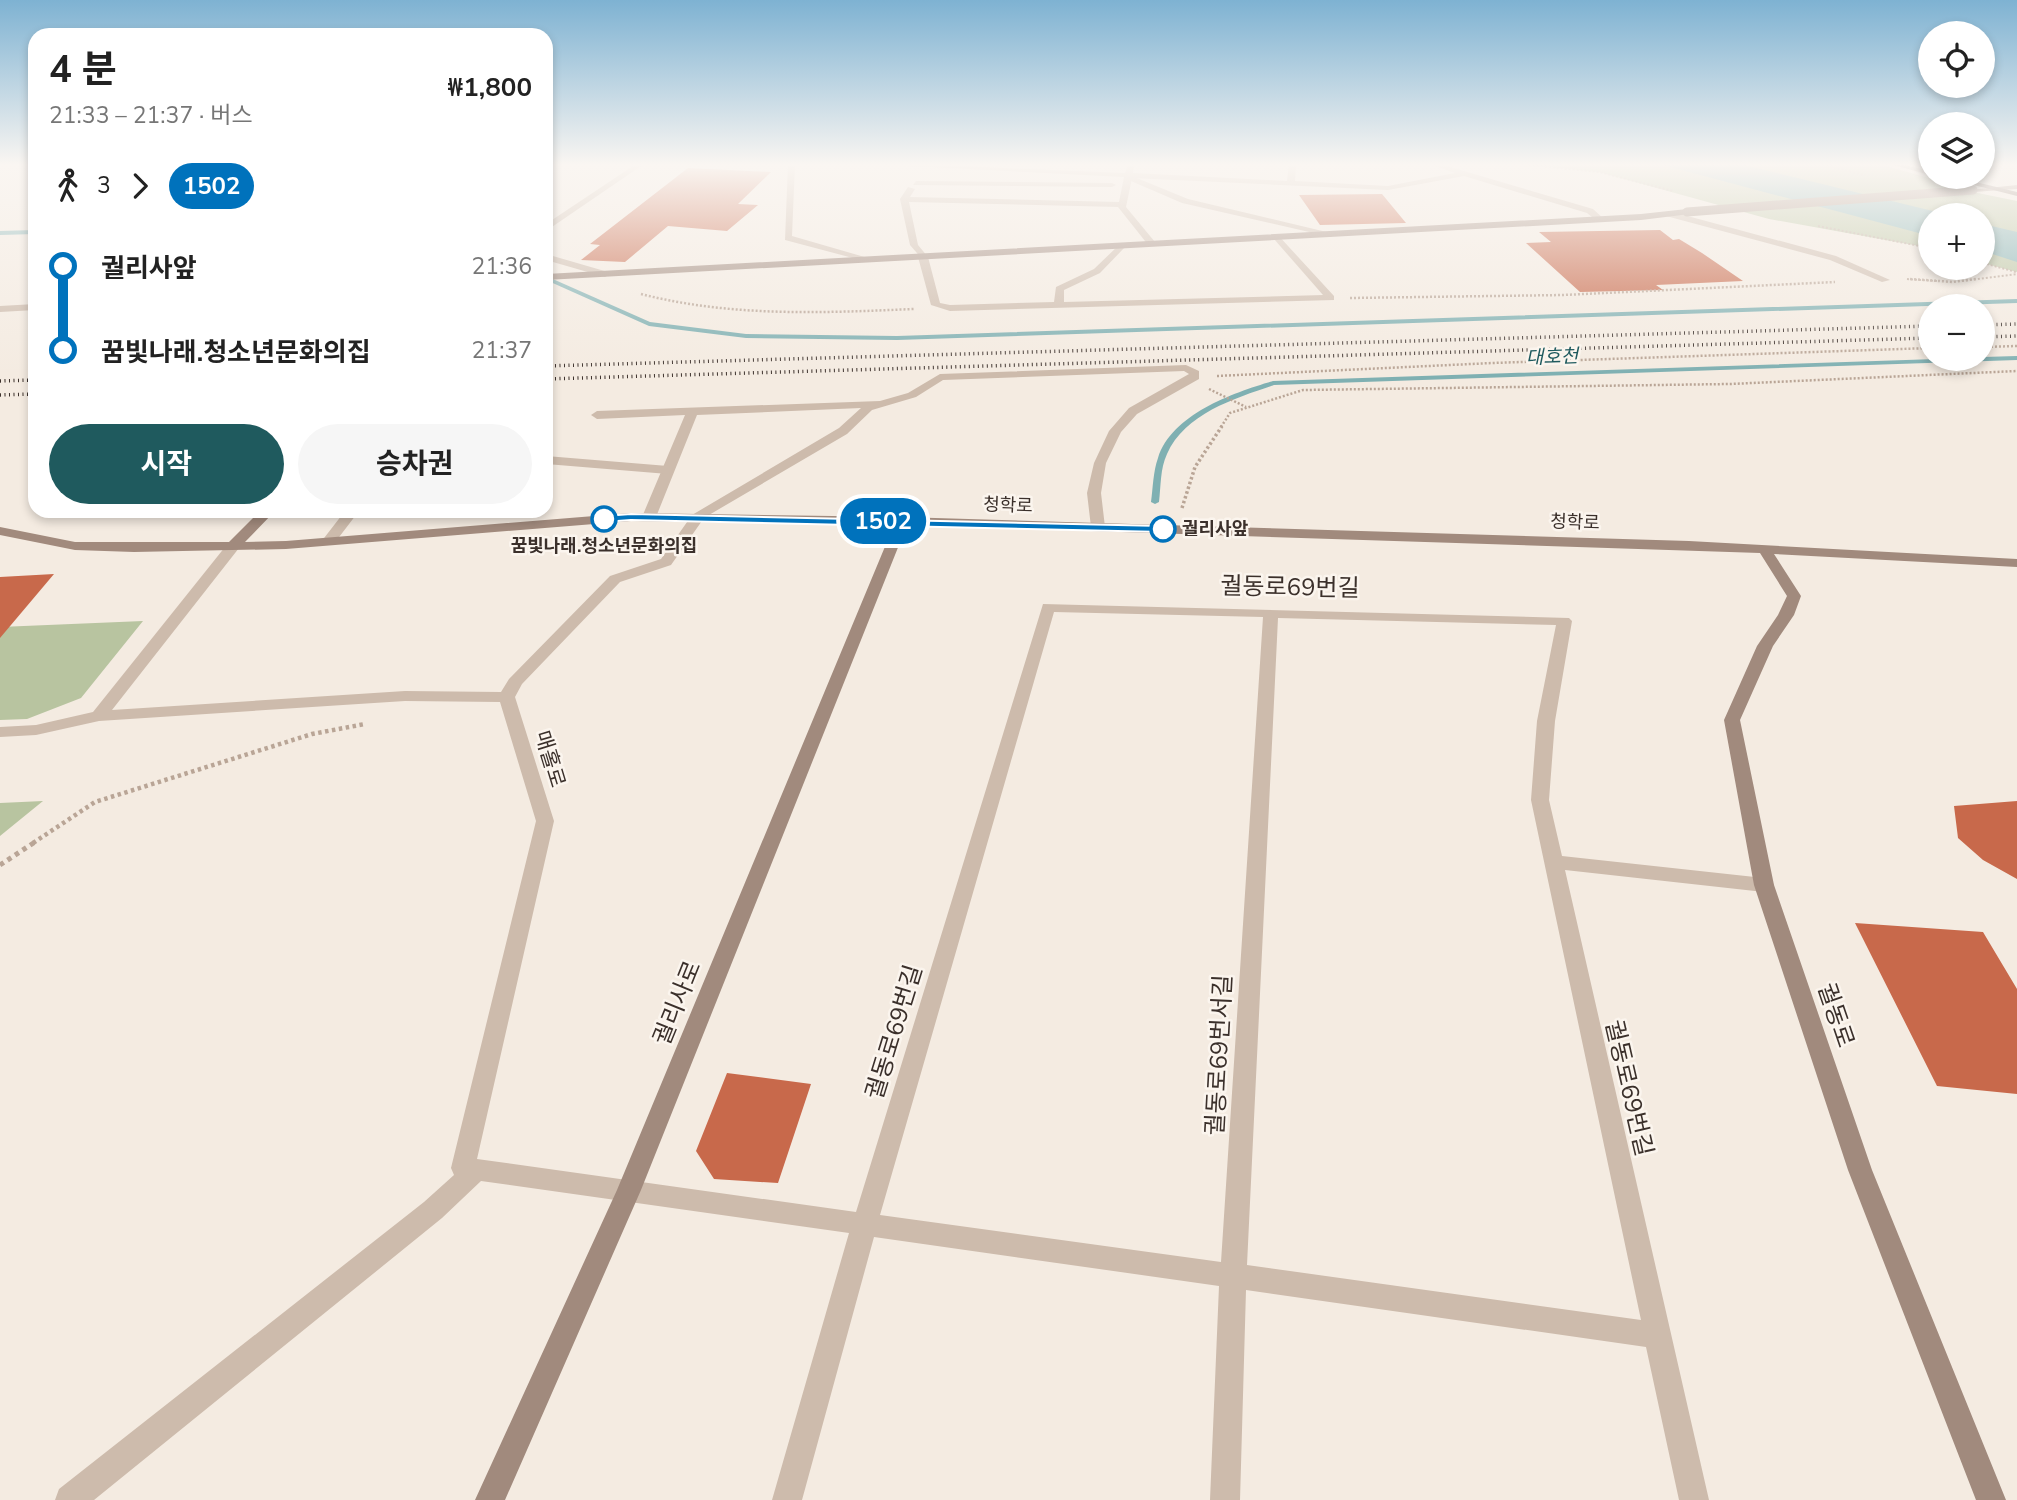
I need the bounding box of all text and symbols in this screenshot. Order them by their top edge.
map controls [1918,21,1995,371]
button: locate [1918,21,1995,98]
text: 4 분 [49,44,117,95]
text: ₩1,800 [448,70,532,105]
text: 21:33 – 21:37 · 버스 [49,100,253,131]
button: layers [1918,112,1995,189]
icon: walk [49,167,87,205]
icon: forward [121,167,159,205]
text: 3 [97,170,111,201]
text: 1502 [183,170,240,202]
button: + [1918,203,1995,280]
text: 궐리사앞 [101,251,197,286]
text: 21:36 [472,251,532,282]
button: − [1918,294,1995,371]
text: 꿈빛나래.청소년문화의집 [101,335,371,370]
text: 21:37 [472,335,532,366]
water label: 대호천 [1525,343,1580,371]
button: 시작 [49,424,284,504]
button: 승차권 [298,424,532,504]
street label: 청학로 [983,492,1033,518]
line badge: 1502 [834,498,932,544]
text: 1502 [854,505,912,537]
marker: 꿈빛나래.청소년문화의집 [591,506,617,532]
street label: 청학로 [1550,509,1600,535]
marker: 궐리사앞 [1150,516,1176,542]
place label: 궐리사앞 [1182,517,1249,541]
place label: 꿈빛나래.청소년문화의집 [511,534,697,558]
street label: 궐동로69번길 [1220,570,1360,604]
street label: 매홀로 [528,727,572,791]
street label: 궐리사로 [646,956,708,1050]
street label: 궐동로69번길 [858,961,930,1103]
street label: 궐동로69번서길 [1199,974,1239,1136]
street label: 궐동로 [1810,978,1862,1052]
street label: 궐동로69번길 [1598,1017,1660,1159]

